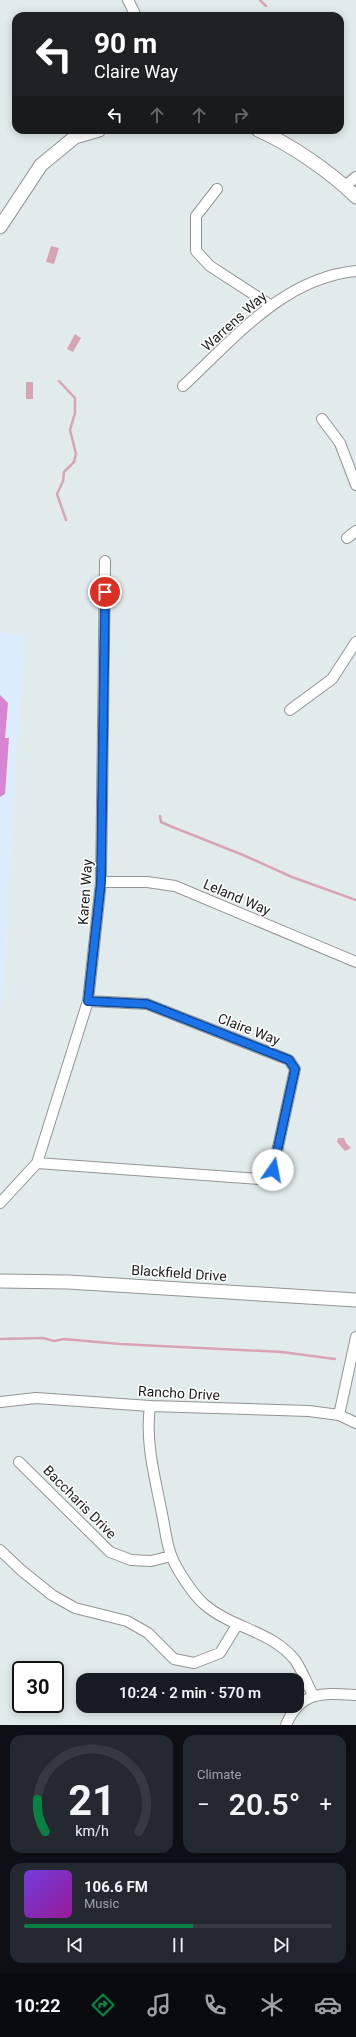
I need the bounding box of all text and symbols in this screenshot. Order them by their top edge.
text: 90 m [94,27,157,60]
icon: left [28,28,80,80]
text: Claire Way [94,61,178,82]
icon: left [104,104,126,126]
icon: ahead [146,104,168,126]
icon: ahead [188,104,210,126]
icon: right [230,104,252,126]
street label: Warrens Way [198,288,270,354]
pin [88,575,122,609]
icon: arrive [94,581,116,603]
street label: Karen Way [75,858,95,925]
street label: Leland Way [201,876,273,918]
street label: Claire Way [216,1010,283,1048]
position arrow [252,1149,294,1191]
street label: Blackfield Drive [131,1262,227,1284]
street label: Rancho Drive [138,1383,220,1403]
street label: Baccharis Drive [40,1462,120,1542]
speed limit sign: 30 [12,1661,64,1713]
text: 10:24 · 2 min · 570 m [119,1684,261,1702]
text: Climate [197,1767,241,1782]
text: 21 [68,1776,115,1825]
text: 20.5° [229,1787,300,1822]
text: − [197,1792,210,1817]
text: + [320,1792,332,1817]
text: km/h [75,1823,108,1839]
text: 106.6 FM [84,1878,148,1896]
text: Music [84,1896,119,1911]
icon: previous [64,1934,86,1956]
icon: pause [167,1934,189,1956]
icon: next [270,1934,292,1956]
icon: directions [89,1991,117,2019]
icon: music [145,1991,173,2019]
icon: phone [201,1991,229,2019]
icon: climate [258,1991,286,2019]
icon: car [314,1991,342,2019]
text: 10:22 [14,1995,61,2016]

